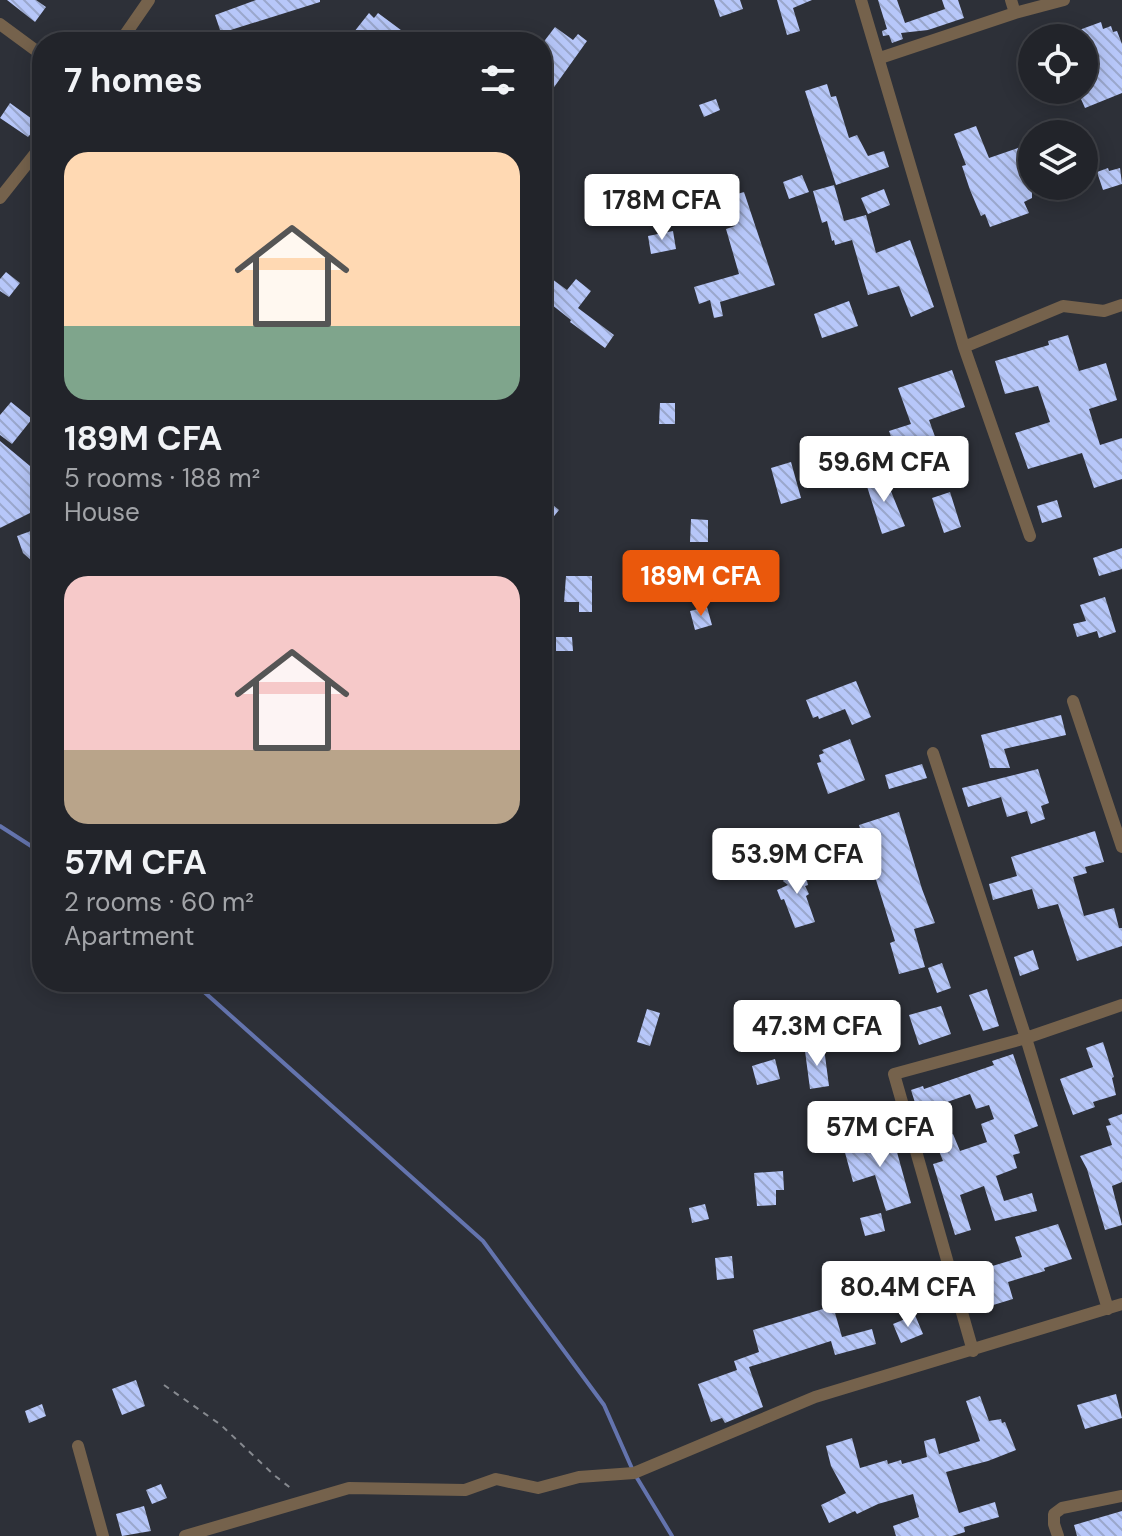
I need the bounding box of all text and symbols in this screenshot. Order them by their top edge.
map controls [1018,24,1098,200]
button: locate [1018,24,1098,104]
text: 7 homes [64,58,203,103]
icon: filters [476,58,520,102]
button: layers [1018,120,1098,200]
pin: 178M CFA [579,174,745,242]
text: 178M CFA [603,183,721,217]
icon: home [220,204,364,348]
text: 189M CFA [64,416,222,461]
pin: 59.6M CFA [792,436,976,504]
text: 59.6M CFA [818,445,950,479]
text: 5 rooms · 188 m² [64,461,260,495]
text: House [64,495,140,529]
pin: 189M CFA [618,550,784,618]
text: 189M CFA [640,559,762,593]
icon: home [220,628,364,772]
pin: 53.9M CFA [705,828,889,896]
text: 53.9M CFA [730,837,864,871]
text: 57M CFA [64,840,207,885]
text: 2 rooms · 60 m² [64,885,254,919]
text: Apartment [64,919,195,953]
pin: 47.3M CFA [725,1000,909,1068]
text: 47.3M CFA [752,1009,882,1043]
pin: 57M CFA [806,1101,954,1169]
text: 57M CFA [825,1110,935,1144]
pin: 80.4M CFA [816,1261,1000,1329]
text: 80.4M CFA [840,1270,976,1304]

